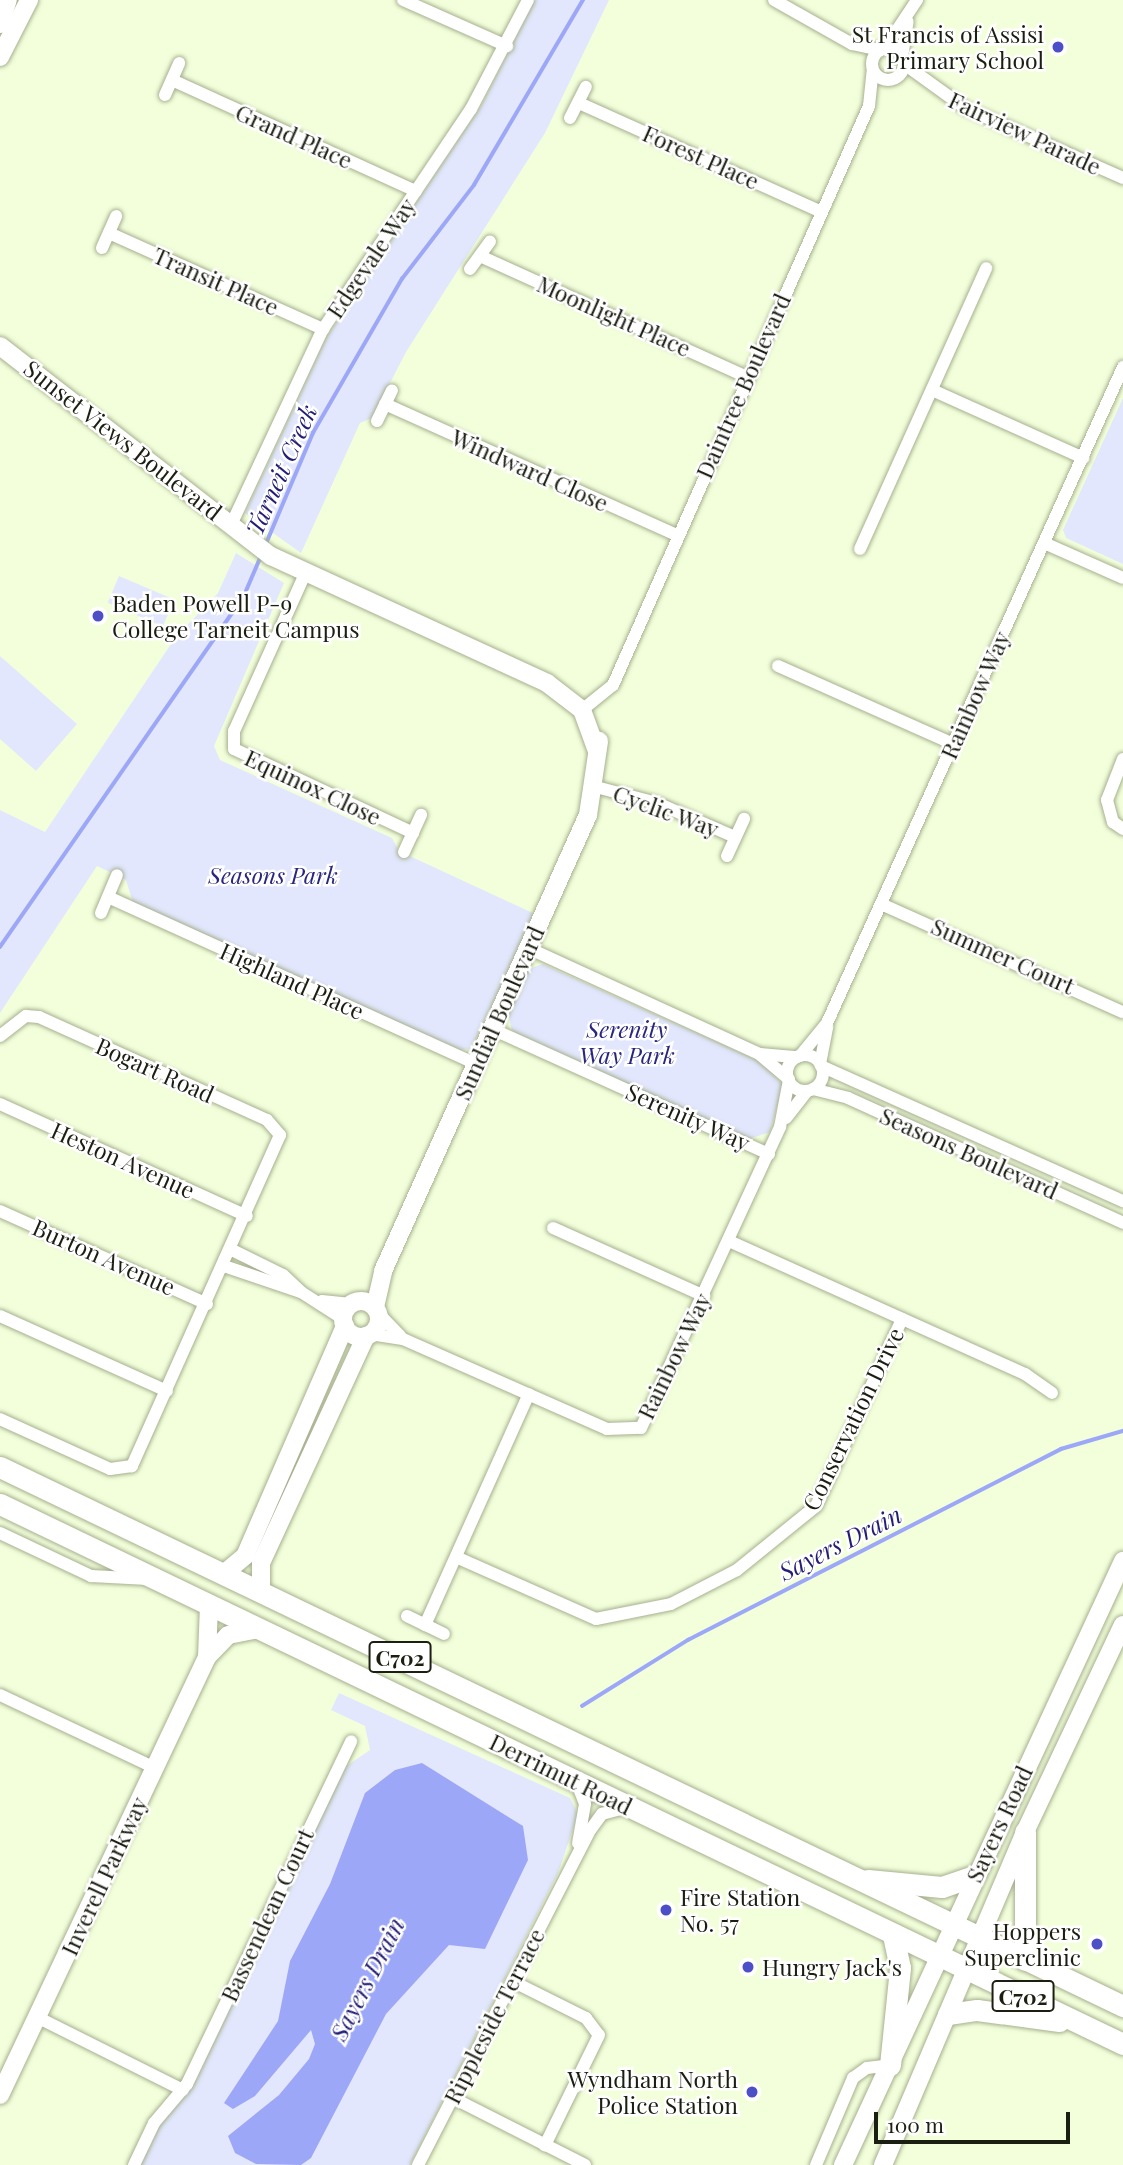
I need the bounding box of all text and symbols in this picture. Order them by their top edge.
place label: St Francis of Assisi Primary School [851,20,1044,74]
marker: St Francis of Assisi Primary School [1050,39,1066,55]
street label: Fairview Parade [944,86,1106,180]
street label: Grand Place [231,98,357,174]
street label: Forest Place [638,119,764,195]
street label: Edgevale Way [321,192,421,324]
street label: Transit Place [149,241,283,321]
street label: Moonlight Place [533,270,695,362]
street label: Daintree Boulevard [690,289,796,483]
street label: Sunset Views Boulevard [18,354,228,526]
water label: Tarneit Creek [239,400,323,540]
street label: Windward Close [447,423,613,517]
place label: Baden Powell P-9 College Tarneit Campus [112,589,360,643]
marker: Baden Powell P-9 College Tarneit Campus [90,608,106,624]
street label: Rainbow Way [934,626,1016,764]
street label: Equinox Close [240,743,386,831]
street label: Cyclic Way [609,779,723,843]
park label: Seasons Park [208,861,338,889]
street label: Summer Court [927,912,1079,1000]
street label: Sundial Boulevard [448,922,550,1104]
street label: Highland Place [216,937,368,1025]
park label: Serenity Way Park [579,1015,675,1069]
street label: Bogart Road [92,1032,218,1108]
street label: Serenity Way [621,1077,755,1157]
street label: Seasons Boulevard [876,1101,1062,1205]
street label: Heston Avenue [47,1116,199,1204]
street label: Burton Avenue [28,1213,180,1301]
street label: Rainbow Way [631,1288,717,1424]
street label: Conservation Drive [797,1323,909,1515]
water label: Sayers Drain [774,1500,906,1586]
road number: C702 [368,1640,432,1674]
street label: Derrimut Road [485,1728,637,1820]
street label: Sayers Road [960,1761,1038,1887]
street label: Inverell Parkway [55,1792,153,1960]
street label: Bassendean Court [215,1824,319,2006]
place label: Fire Station No. 57 [680,1883,800,1937]
marker: Fire Station No. 57 [658,1902,674,1918]
water label: Sayers Drain [324,1913,410,2045]
place label: Hoppers Superclinic [964,1917,1081,1971]
street label: Rippleside Terrace [438,1923,550,2109]
marker: Hoppers Superclinic [1087,1934,1107,1954]
place label: Hungry Jack's [762,1953,903,1981]
marker: Hungry Jack's [740,1959,756,1975]
road number: C702 [992,1979,1054,2014]
place label: Wyndham North Police Station [567,2065,738,2119]
marker: Wyndham North Police Station [744,2084,760,2100]
scale bar [878,2098,1074,2142]
text: 100 m [887,2110,944,2138]

